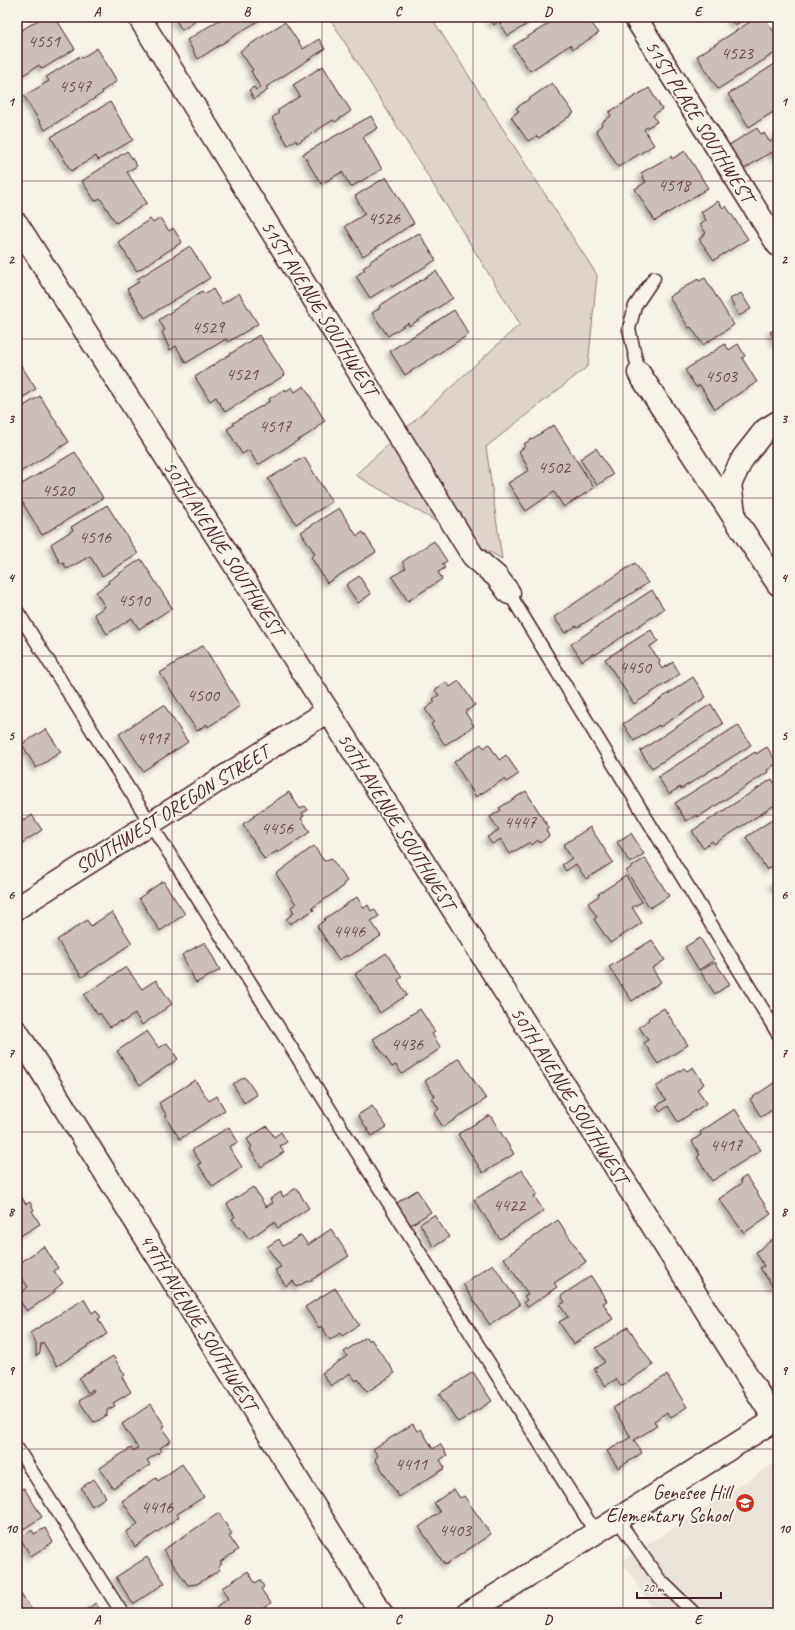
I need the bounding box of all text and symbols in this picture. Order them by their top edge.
text: A [94,4,102,20]
text: B [244,4,252,20]
text: C [395,4,403,20]
text: D [544,4,553,20]
text: E [695,4,704,20]
house number: 4551 [28,30,61,52]
street label: 51ST PLACE SOUTHWEST [640,36,762,211]
house number: 4523 [721,42,755,64]
house number: 4547 [59,75,92,97]
text: 1 [8,94,16,110]
text: 1 [781,94,789,110]
house number: 4518 [658,174,692,196]
house number: 4526 [368,207,401,229]
street label: 51ST AVENUE SOUTHWEST [255,216,386,404]
text: 2 [8,252,15,268]
text: 2 [781,252,788,268]
house number: 4529 [192,316,226,338]
house number: 4521 [226,363,259,385]
house number: 4503 [705,365,739,387]
text: 3 [8,411,15,427]
text: 3 [781,411,788,427]
house number: 4517 [259,415,292,437]
street label: 50TH AVENUE SOUTHWEST [158,456,292,644]
house number: 4502 [538,456,572,478]
house number: 4520 [42,479,76,501]
house number: 4516 [79,526,112,548]
text: 4 [8,570,16,586]
text: 4 [781,570,789,586]
house number: 4510 [118,589,152,611]
house number: 4450 [619,656,653,678]
house number: 4500 [187,684,221,706]
house number: 4917 [137,727,170,749]
text: 5 [8,728,15,744]
street label: 50TH AVENUE SOUTHWEST [332,728,463,918]
text: 5 [781,728,788,744]
street label: SOUTHWEST OREGON STREET [71,737,277,879]
house number: 4447 [504,811,537,833]
house number: 4456 [261,817,294,839]
text: 6 [8,887,15,903]
text: 6 [781,887,788,903]
house number: 4446 [333,920,366,942]
street label: 50TH AVENUE SOUTHWEST [505,1002,636,1192]
house number: 4436 [391,1033,424,1055]
text: 7 [8,1045,15,1061]
text: 7 [781,1045,788,1061]
house number: 4417 [710,1134,743,1156]
house number: 4422 [493,1194,527,1216]
text: 8 [8,1204,16,1220]
text: 8 [781,1204,789,1220]
street label: 49TH AVENUE SOUTHWEST [134,1229,265,1419]
text: 9 [8,1363,15,1379]
text: 9 [781,1363,788,1379]
house number: 4411 [395,1453,428,1475]
place label: Genesee Hill Elementary School [606,1480,735,1528]
school or university icon: Genesee Hill Elementary School [734,1492,756,1514]
house number: 4416 [141,1496,174,1518]
house number: 4403 [439,1519,473,1541]
text: 10 [5,1521,18,1537]
text: 10 [778,1521,791,1537]
scale bar [637,1574,721,1600]
text: 20 m [643,1580,665,1596]
text: A [94,1612,102,1628]
text: B [244,1612,252,1628]
text: C [395,1612,403,1628]
text: D [544,1612,553,1628]
text: E [695,1612,704,1628]

